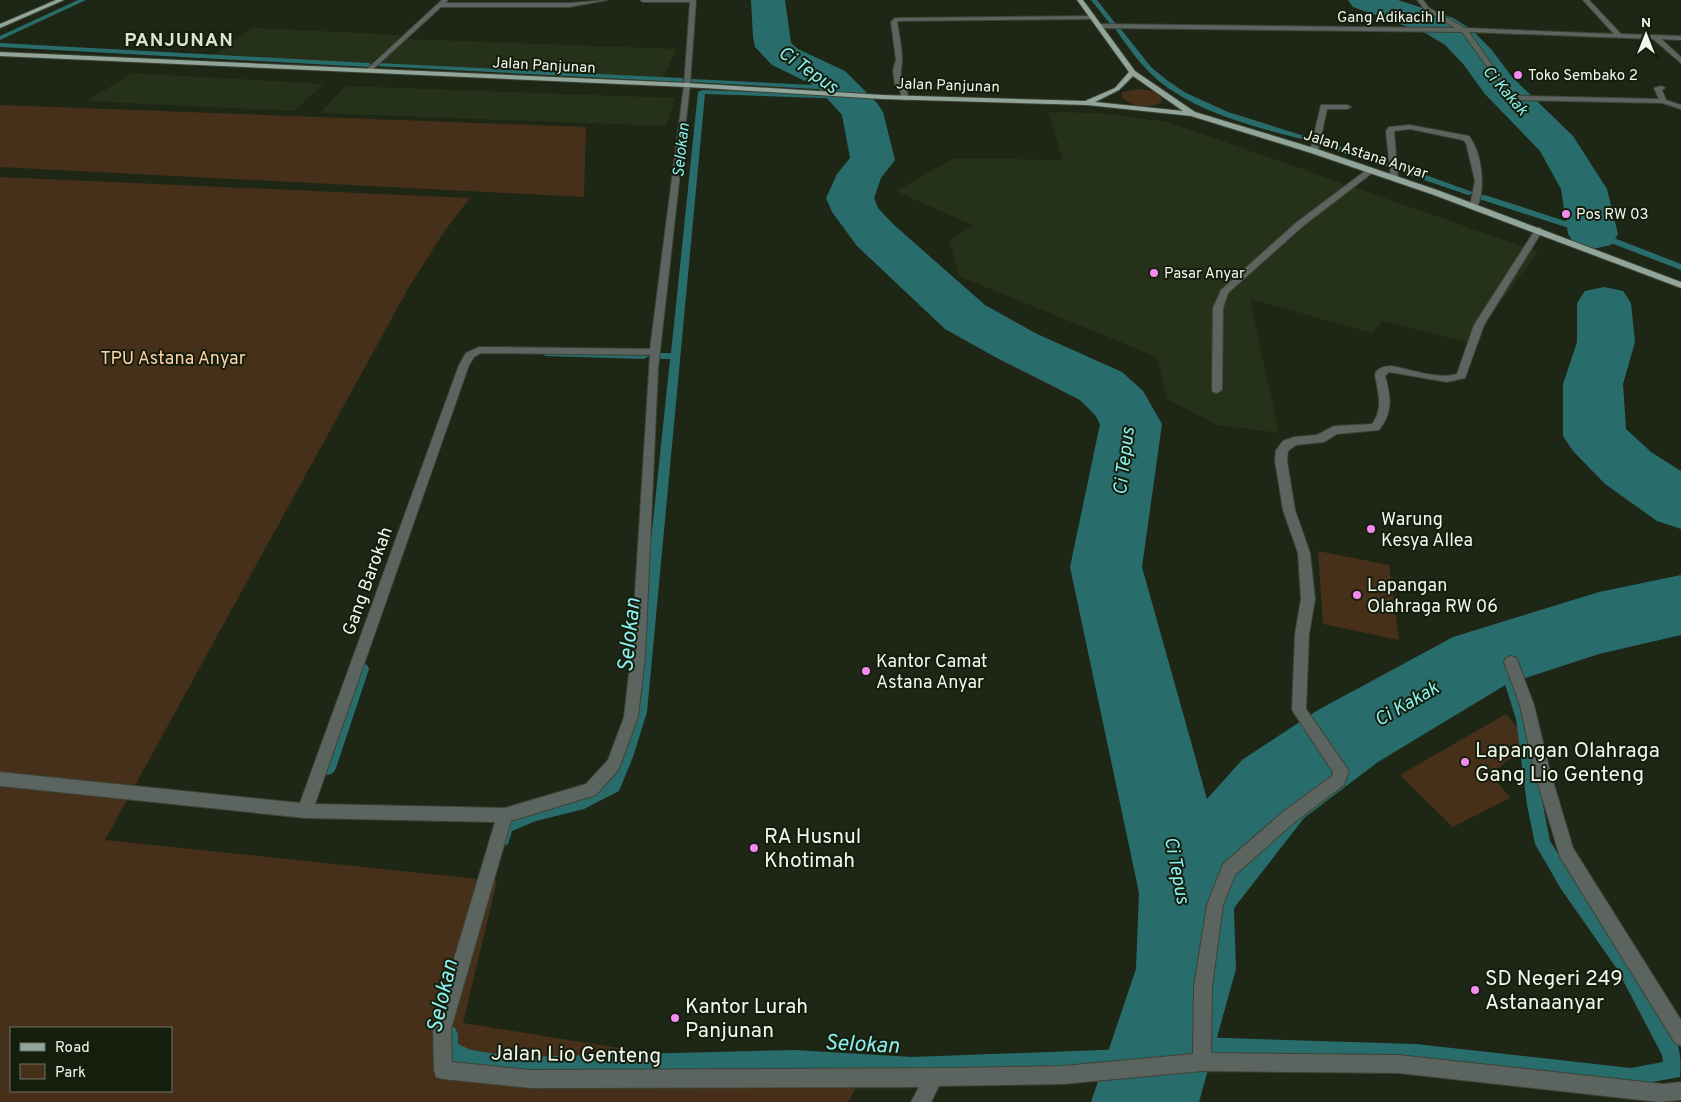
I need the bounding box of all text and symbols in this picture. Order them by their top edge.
street label: Gang Adikacih II [1337,9,1445,28]
north arrow [1621,10,1671,60]
text: N [1641,15,1651,32]
district label: PANJUNAN [124,29,234,53]
water label: Ci Tepus [773,41,843,100]
street label: Jalan Panjunan [492,54,596,79]
water label: Ci Kakak [1477,62,1532,121]
place label: Toko Sembako 2 [1528,67,1638,86]
marker: Toko Sembako 2 [1512,69,1524,81]
street label: Jalan Panjunan [896,75,1000,98]
water label: Selokan [669,122,695,178]
street label: Jalan Astana Anyar [1301,126,1430,185]
place label: Pos RW 03 [1576,206,1649,225]
marker: Pos RW 03 [1560,208,1572,220]
place label: Pasar Anyar [1164,265,1245,284]
marker: Pasar Anyar [1148,267,1160,279]
park label: TPU Astana Anyar [100,348,246,371]
water label: Ci Tepus [1109,426,1141,497]
place label: Warung Kesya Allea [1381,509,1473,553]
marker: Warung Kesya Allea [1365,523,1377,535]
street label: Gang Barokah [338,524,399,639]
place label: Lapangan Olahraga RW 06 [1367,575,1498,619]
marker: Lapangan Olahraga RW 06 [1351,589,1363,601]
water label: Selokan [613,597,648,674]
place label: Kantor Camat Astana Anyar [876,651,988,695]
marker: Kantor Camat Astana Anyar [860,665,872,677]
water label: Ci Kakak [1370,676,1444,733]
place label: Lapangan Olahraga Gang Lio Genteng [1475,738,1660,789]
marker: Lapangan Olahraga Gang Lio Genteng [1459,756,1471,768]
place label: RA Husnul Khotimah [764,824,861,875]
water label: Ci Tepus [1158,835,1194,907]
marker: RA Husnul Khotimah [748,842,760,854]
water label: Selokan [422,957,465,1036]
place label: SD Negeri 249 Astanaanyar [1485,966,1623,1017]
marker: SD Negeri 249 Astanaanyar [1469,984,1481,996]
place label: Kantor Lurah Panjunan [685,994,808,1045]
marker: Kantor Lurah Panjunan [669,1012,681,1024]
legend [10,1027,172,1092]
water label: Selokan [824,1030,900,1061]
text: Road [55,1039,90,1058]
street label: Jalan Lio Genteng [491,1041,661,1070]
text: Park [55,1064,86,1083]

